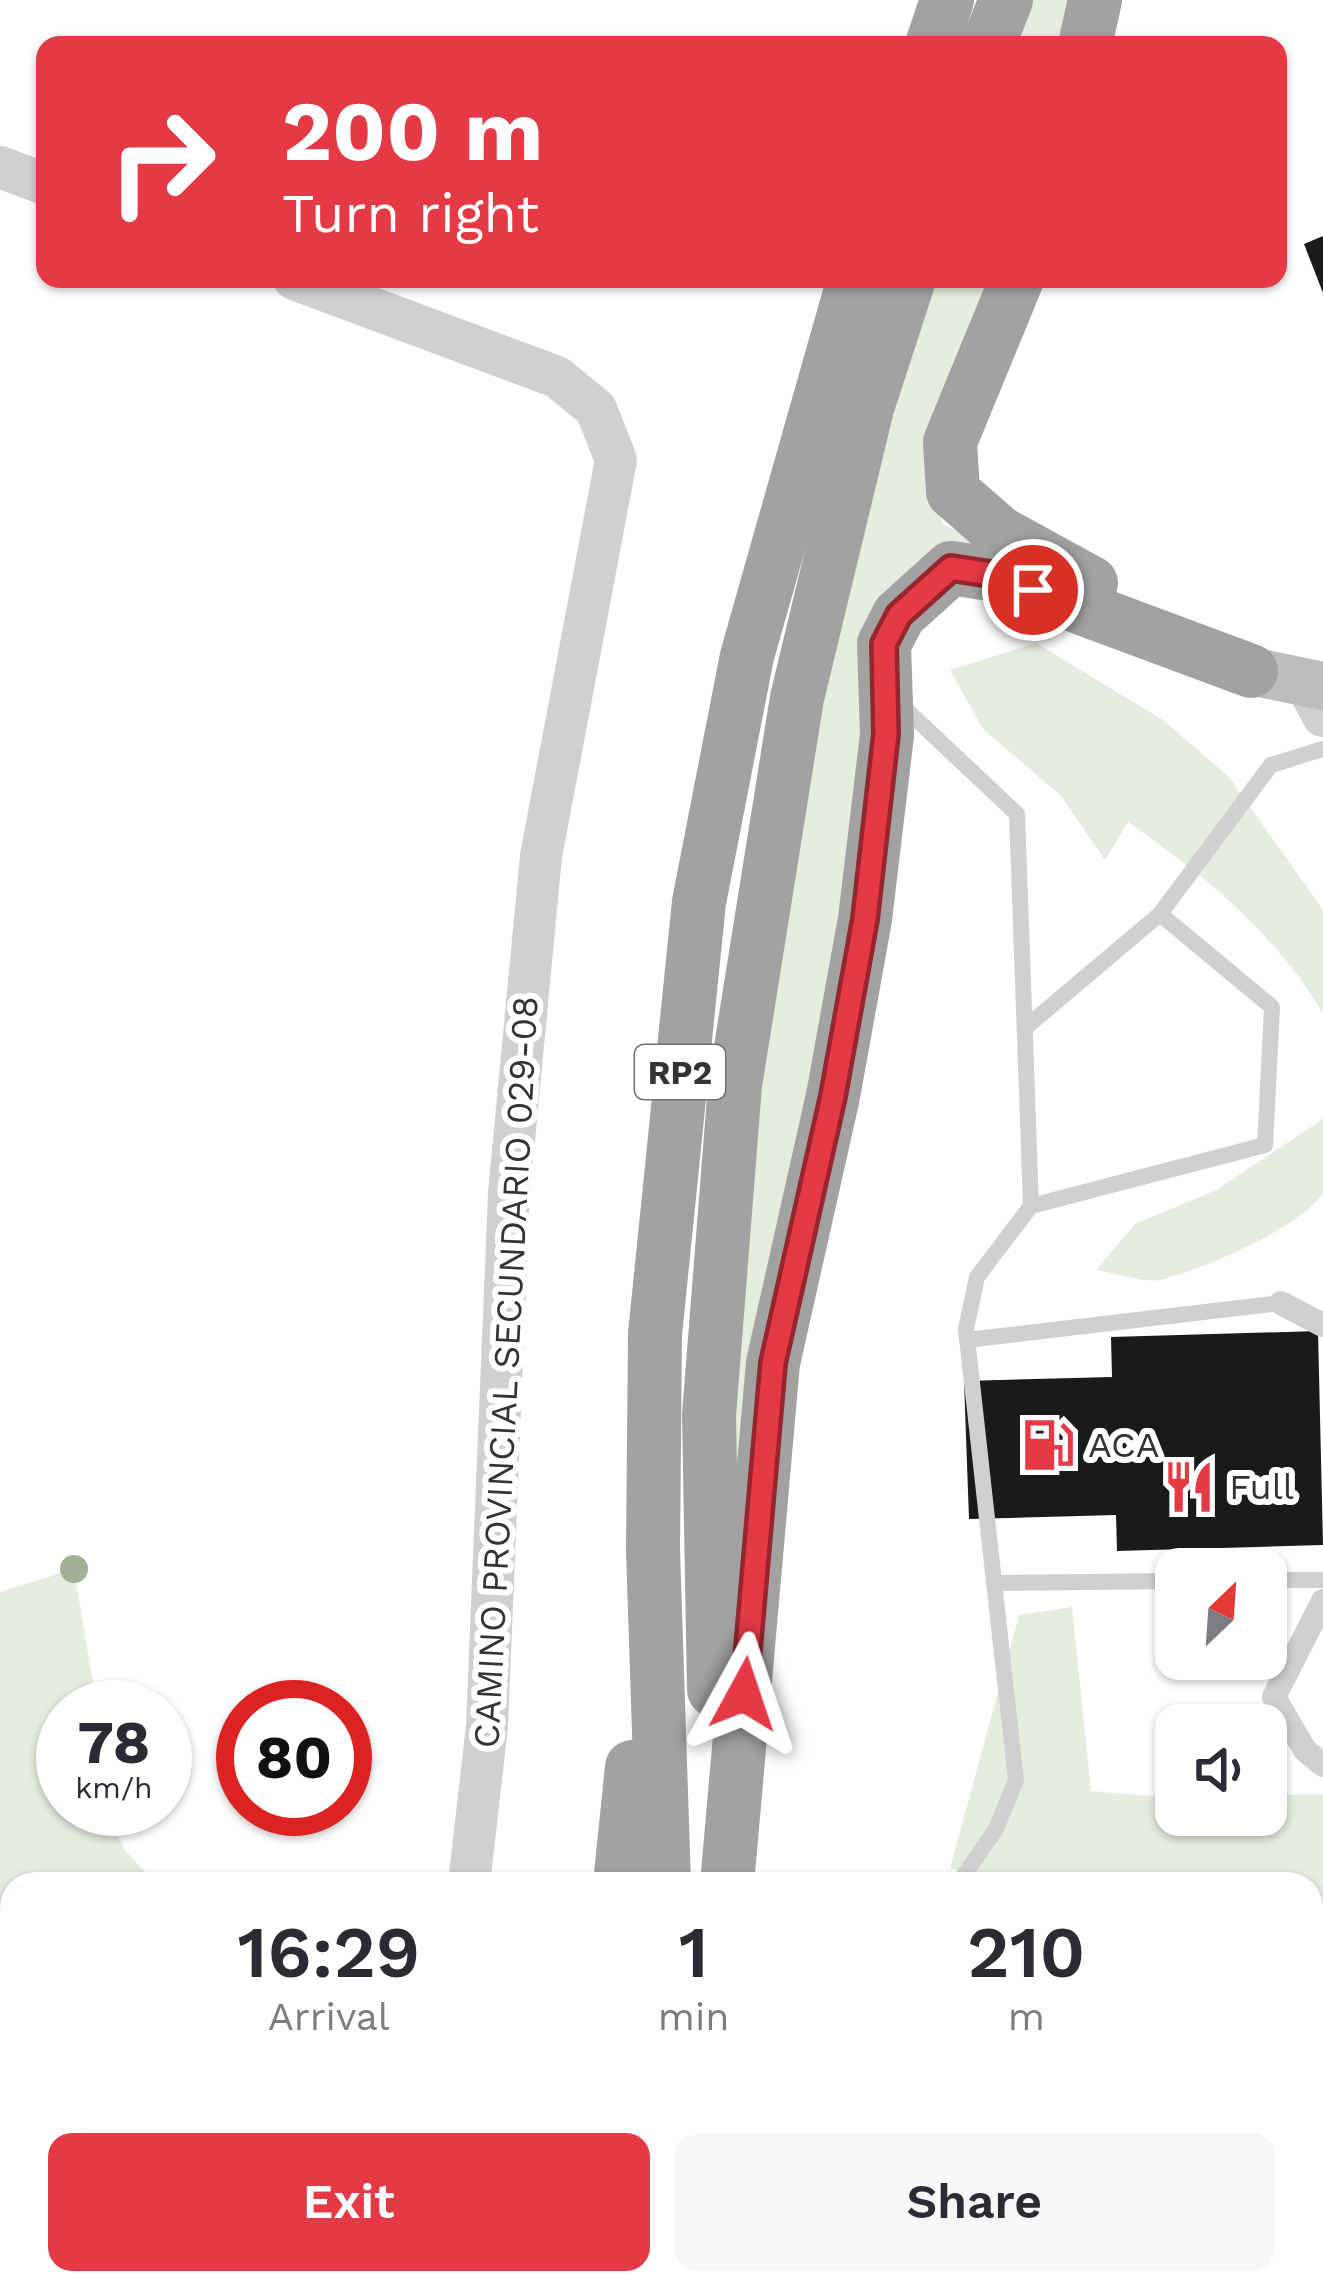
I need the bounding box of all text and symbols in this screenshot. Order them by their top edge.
text: 200 m [282,82,543,180]
icon: right [84,84,240,240]
text: Turn right [282,182,539,245]
pin [982,539,1084,641]
icon: arrive [1000,557,1066,623]
street label: CAMINO PROVINCIAL SECUNDARIO 029-08 [465,995,547,1749]
road number: RP2 [635,1045,725,1099]
fuel station icon: ACA [1019,1416,1077,1474]
place label: ACA [1088,1424,1159,1466]
restaurant icon: Full [1160,1458,1218,1516]
place label: Full [1229,1466,1294,1508]
north arrow [1155,1548,1287,1680]
map controls [1155,1548,1287,1836]
position arrow [681,1631,807,1757]
speed limit sign: 80 [216,1680,372,1836]
button: sound [1155,1704,1287,1836]
text: 78 [78,1707,150,1778]
text: km/h [75,1770,153,1805]
text: 16:29 [238,1910,420,1994]
text: 1 [679,1910,709,1994]
text: 210 [967,1910,1085,1994]
text: Arrival [268,1994,390,2039]
text: min [658,1994,730,2039]
text: m [1008,1994,1045,2039]
button: Exit [48,2133,650,2271]
button: Share [674,2133,1275,2271]

